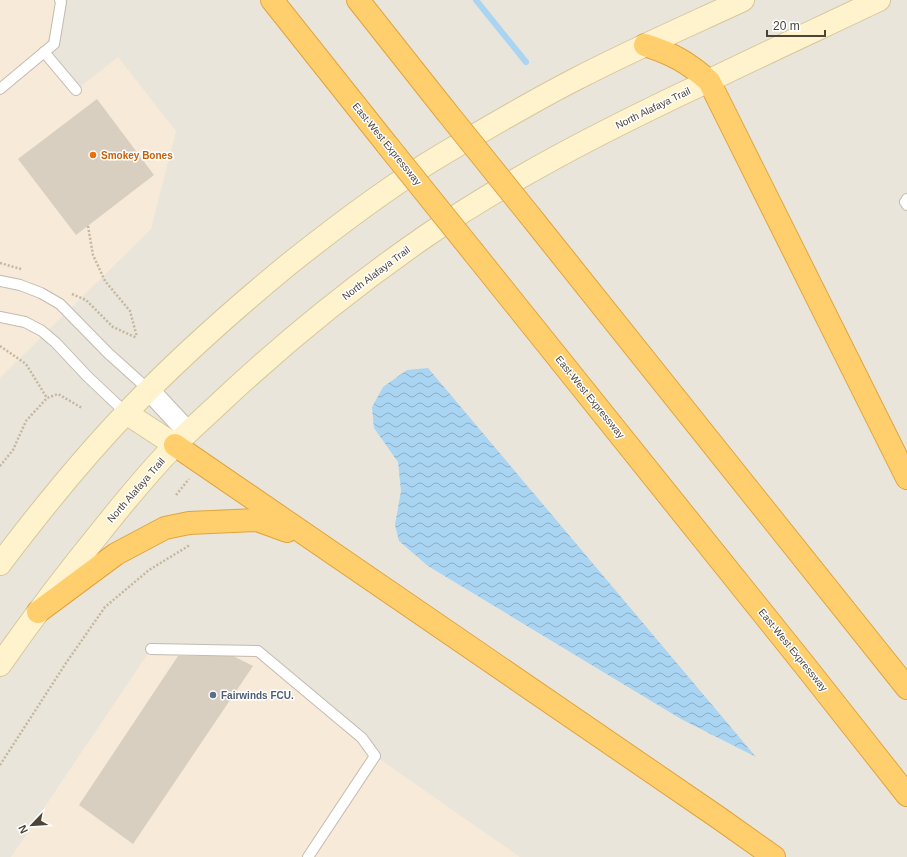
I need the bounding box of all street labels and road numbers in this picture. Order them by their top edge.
street label: North Alafaya Trail [614,85,692,131]
street label: East-West Expressway [350,101,424,187]
street label: North Alafaya Trail [340,244,412,302]
street label: East-West Expressway [553,354,627,440]
street label: North Alafaya Trail [105,456,167,524]
street label: East-West Expressway [756,607,830,693]

